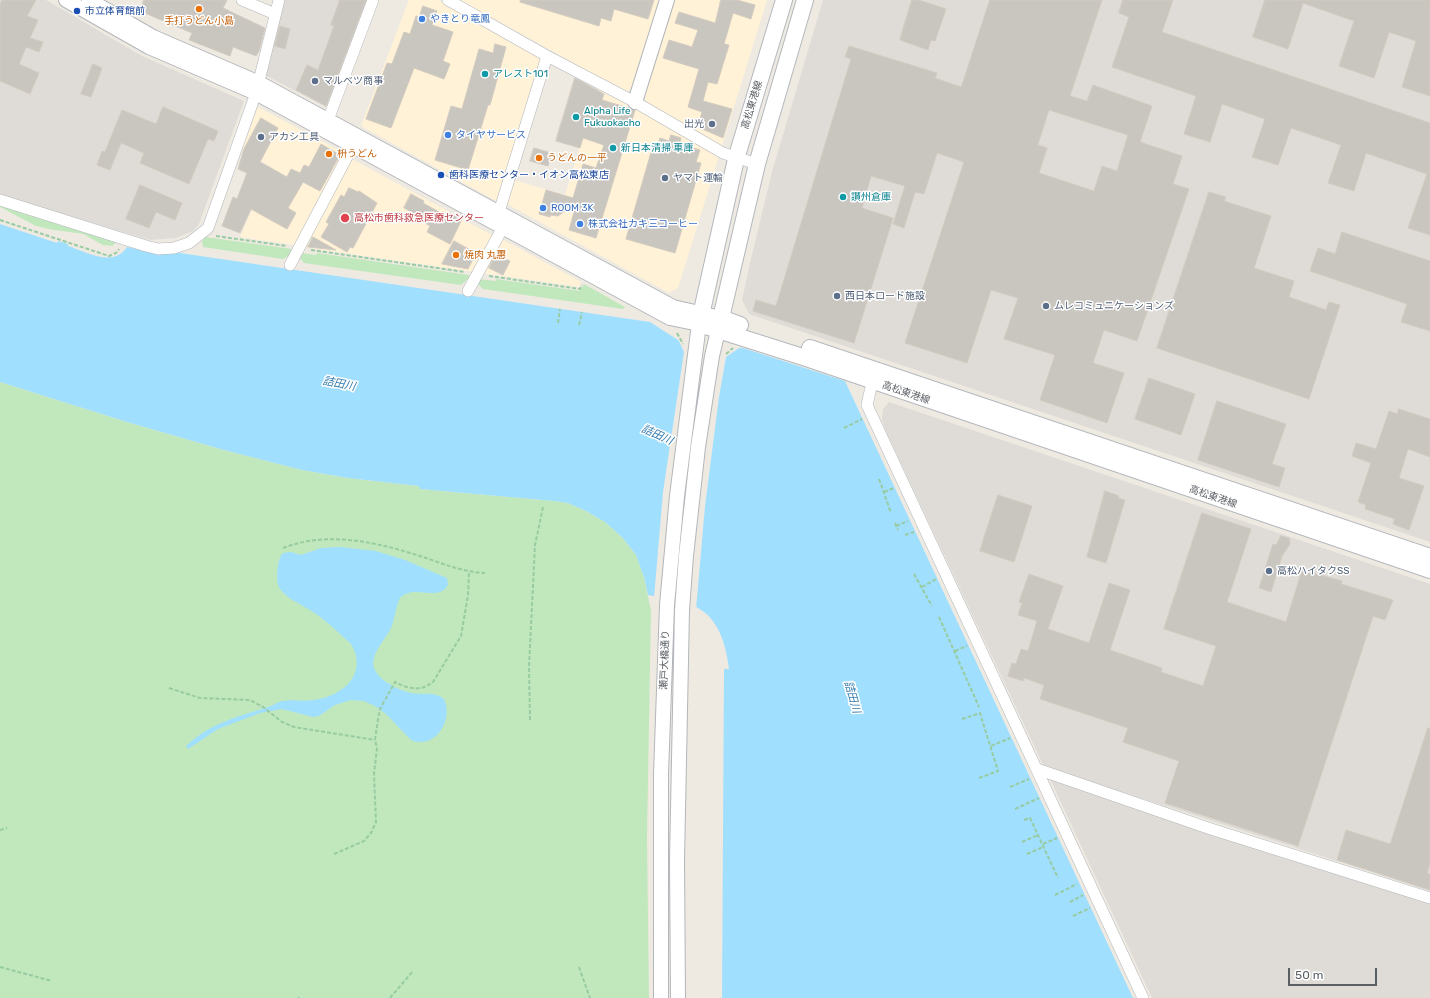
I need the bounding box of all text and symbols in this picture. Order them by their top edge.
marker: 手打うどん小島 [194,4,204,14]
place label: 市立体育館前 [85,5,145,17]
marker: 市立体育館前 [72,6,82,16]
place label: やきとり竜鳳 [430,13,490,25]
marker: やきとり竜鳳 [417,14,427,24]
place label: 手打うどん小島 [164,15,234,27]
place label: アレスト101 [493,68,548,80]
marker: アレスト101 [480,69,490,79]
place label: マルベツ商事 [323,75,383,87]
marker: マルベツ商事 [310,76,320,86]
street label: 高松東港線 [739,79,765,131]
place label: Alpha Life Fukuokacho [584,105,641,128]
marker: Alpha Life Fukuokacho [571,112,581,122]
place label: 出光 [684,118,704,130]
marker: 出光 [707,119,717,129]
place label: タイヤサービス [456,129,526,141]
marker: タイヤサービス [443,130,453,140]
place label: アカシ工具 [269,131,319,143]
marker: アカシ工具 [256,132,266,142]
place label: 新日本清掃 車庫 [621,142,693,154]
marker: 新日本清掃 車庫 [608,143,618,153]
place label: 枡うどん [337,148,377,160]
marker: 枡うどん [324,149,334,159]
place label: うどんの一平 [547,152,607,164]
marker: うどんの一平 [534,153,544,163]
place label: 歯科医療センター・イオン高松東店 [449,169,609,181]
marker: 歯科医療センター・イオン高松東店 [436,170,446,180]
place label: ヤマト運輸 [673,172,723,184]
marker: ヤマト運輸 [660,173,670,183]
place label: 讃州倉庫 [851,191,891,203]
marker: 讃州倉庫 [838,192,848,202]
place label: ROOM 3K [551,202,593,214]
marker: ROOM 3K [538,203,548,213]
marker: 高松市歯科救急医療センター [339,212,351,224]
place label: 高松市歯科救急医療センター [354,212,484,224]
place label: 株式会社カキ三コーヒー [588,218,698,230]
marker: 株式会社カキ三コーヒー [575,219,585,229]
place label: 焼肉 丸惠 [464,249,506,261]
marker: 焼肉 丸惠 [451,250,461,260]
place label: 西日本ロード施設 [845,290,925,302]
marker: 西日本ロード施設 [832,291,842,301]
place label: ムレコミュニケーションズ [1054,300,1174,312]
marker: ムレコミュニケーションズ [1041,301,1051,311]
water label: 詰田川 [322,374,356,394]
street label: 高松東港線 [880,379,932,407]
water label: 詰田川 [639,422,675,448]
street label: 高松東港線 [1187,483,1239,511]
place label: 高松ハイタクSS [1277,565,1349,577]
marker: 高松ハイタクSS [1264,566,1274,576]
street label: 瀬戸大橋通り [658,630,672,690]
water label: 詰田川 [841,679,863,715]
scale bar [1290,960,1379,986]
text: 50 m [1295,968,1323,982]

